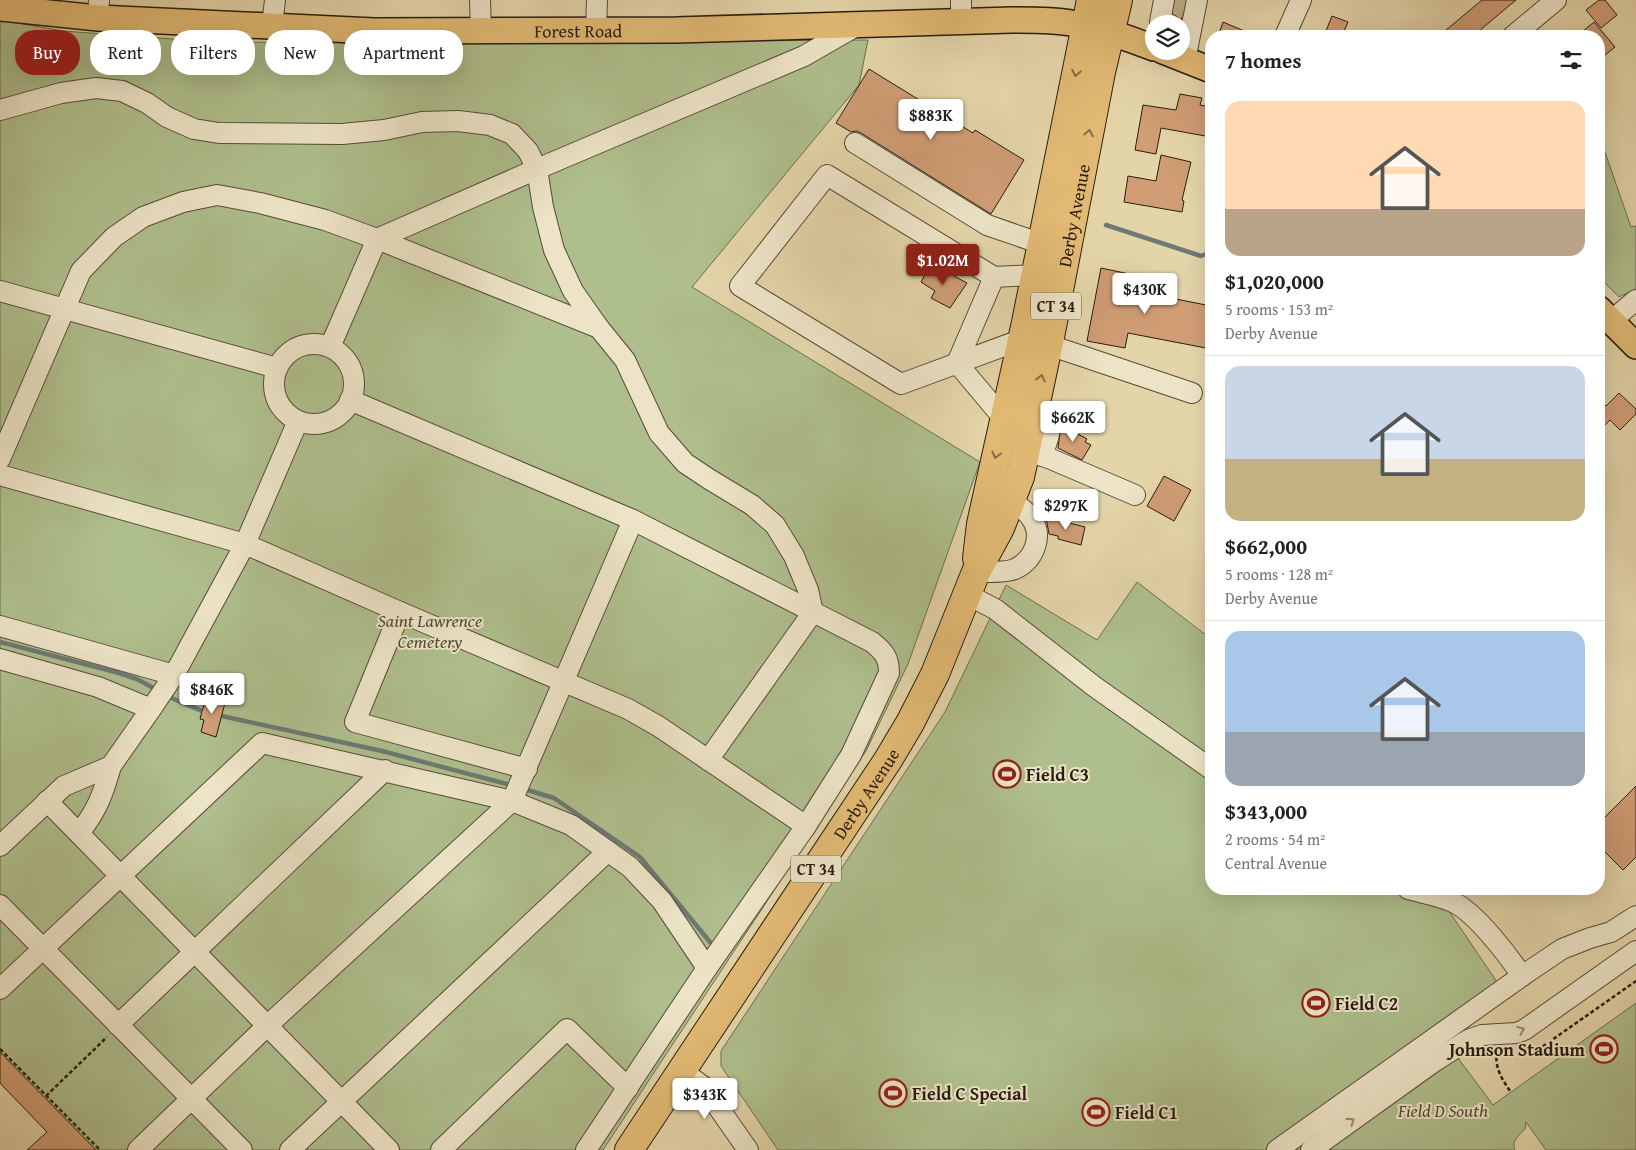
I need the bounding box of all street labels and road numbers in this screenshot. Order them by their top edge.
street label: Forest Road [534,17,623,44]
street label: Derby Avenue [1050,162,1097,269]
road number: CT 34 [1031,292,1081,320]
street label: Derby Avenue [826,743,906,844]
road number: CT 34 [791,856,841,882]

